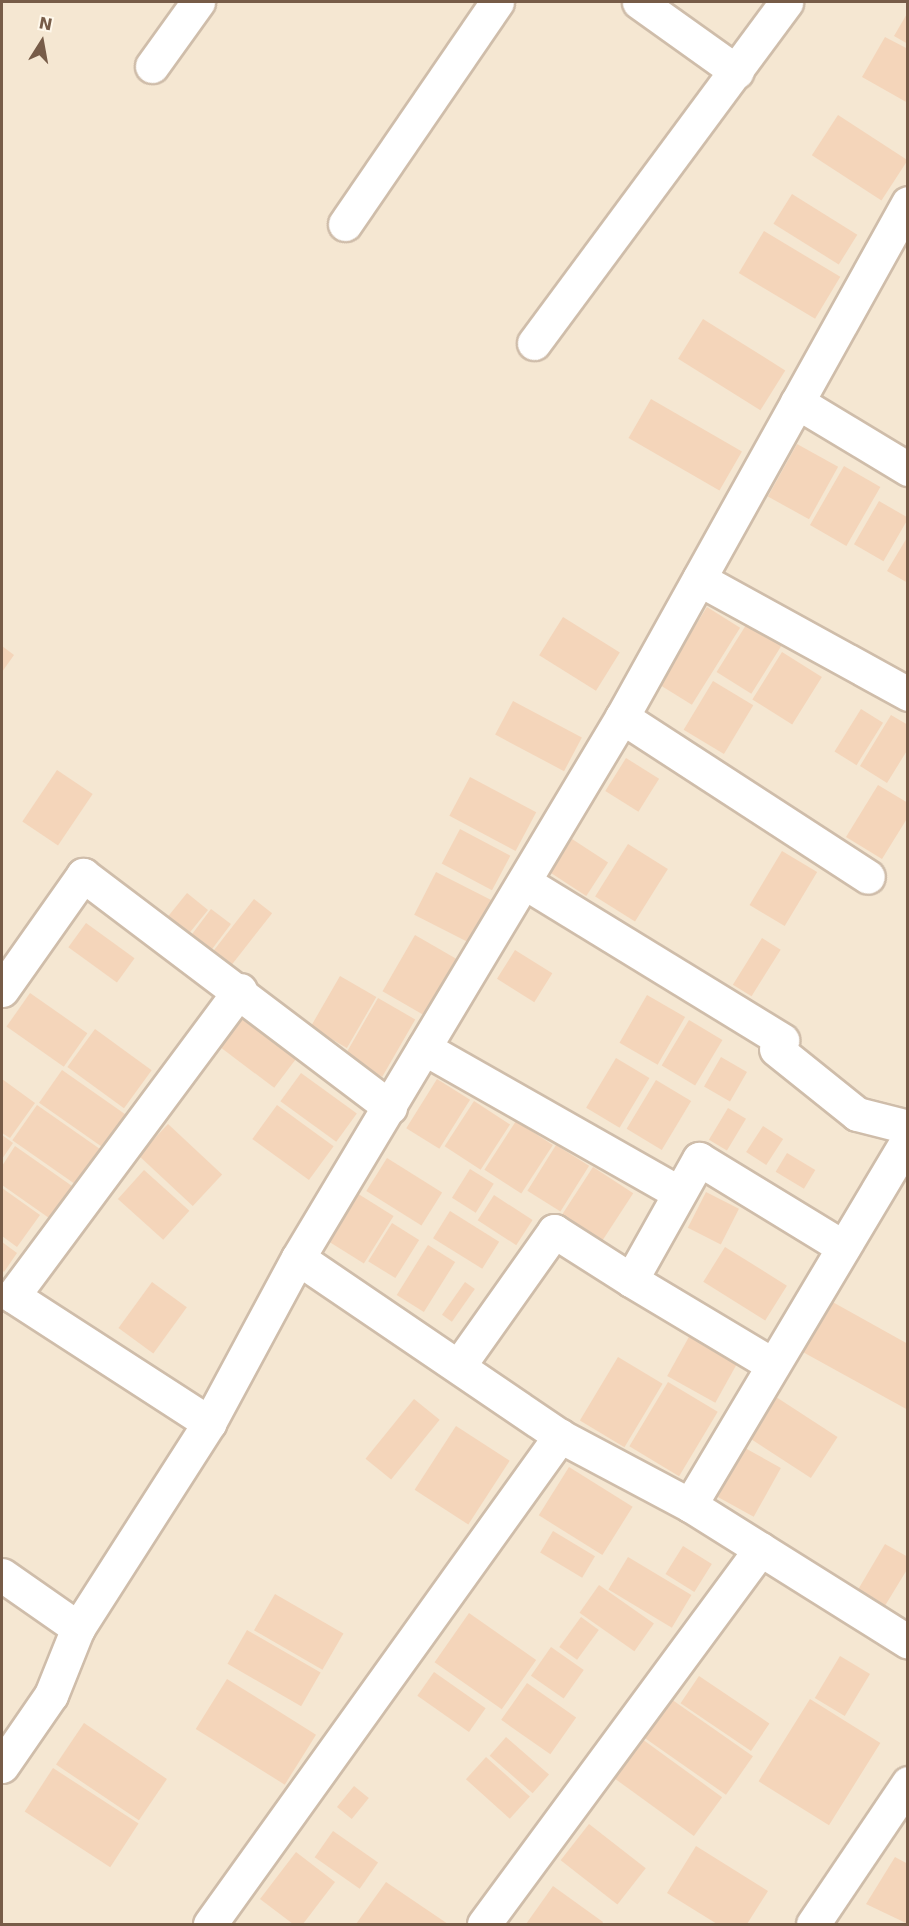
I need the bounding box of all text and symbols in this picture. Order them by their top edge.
north arrow [12,12,72,72]
text: N [37,13,54,34]

